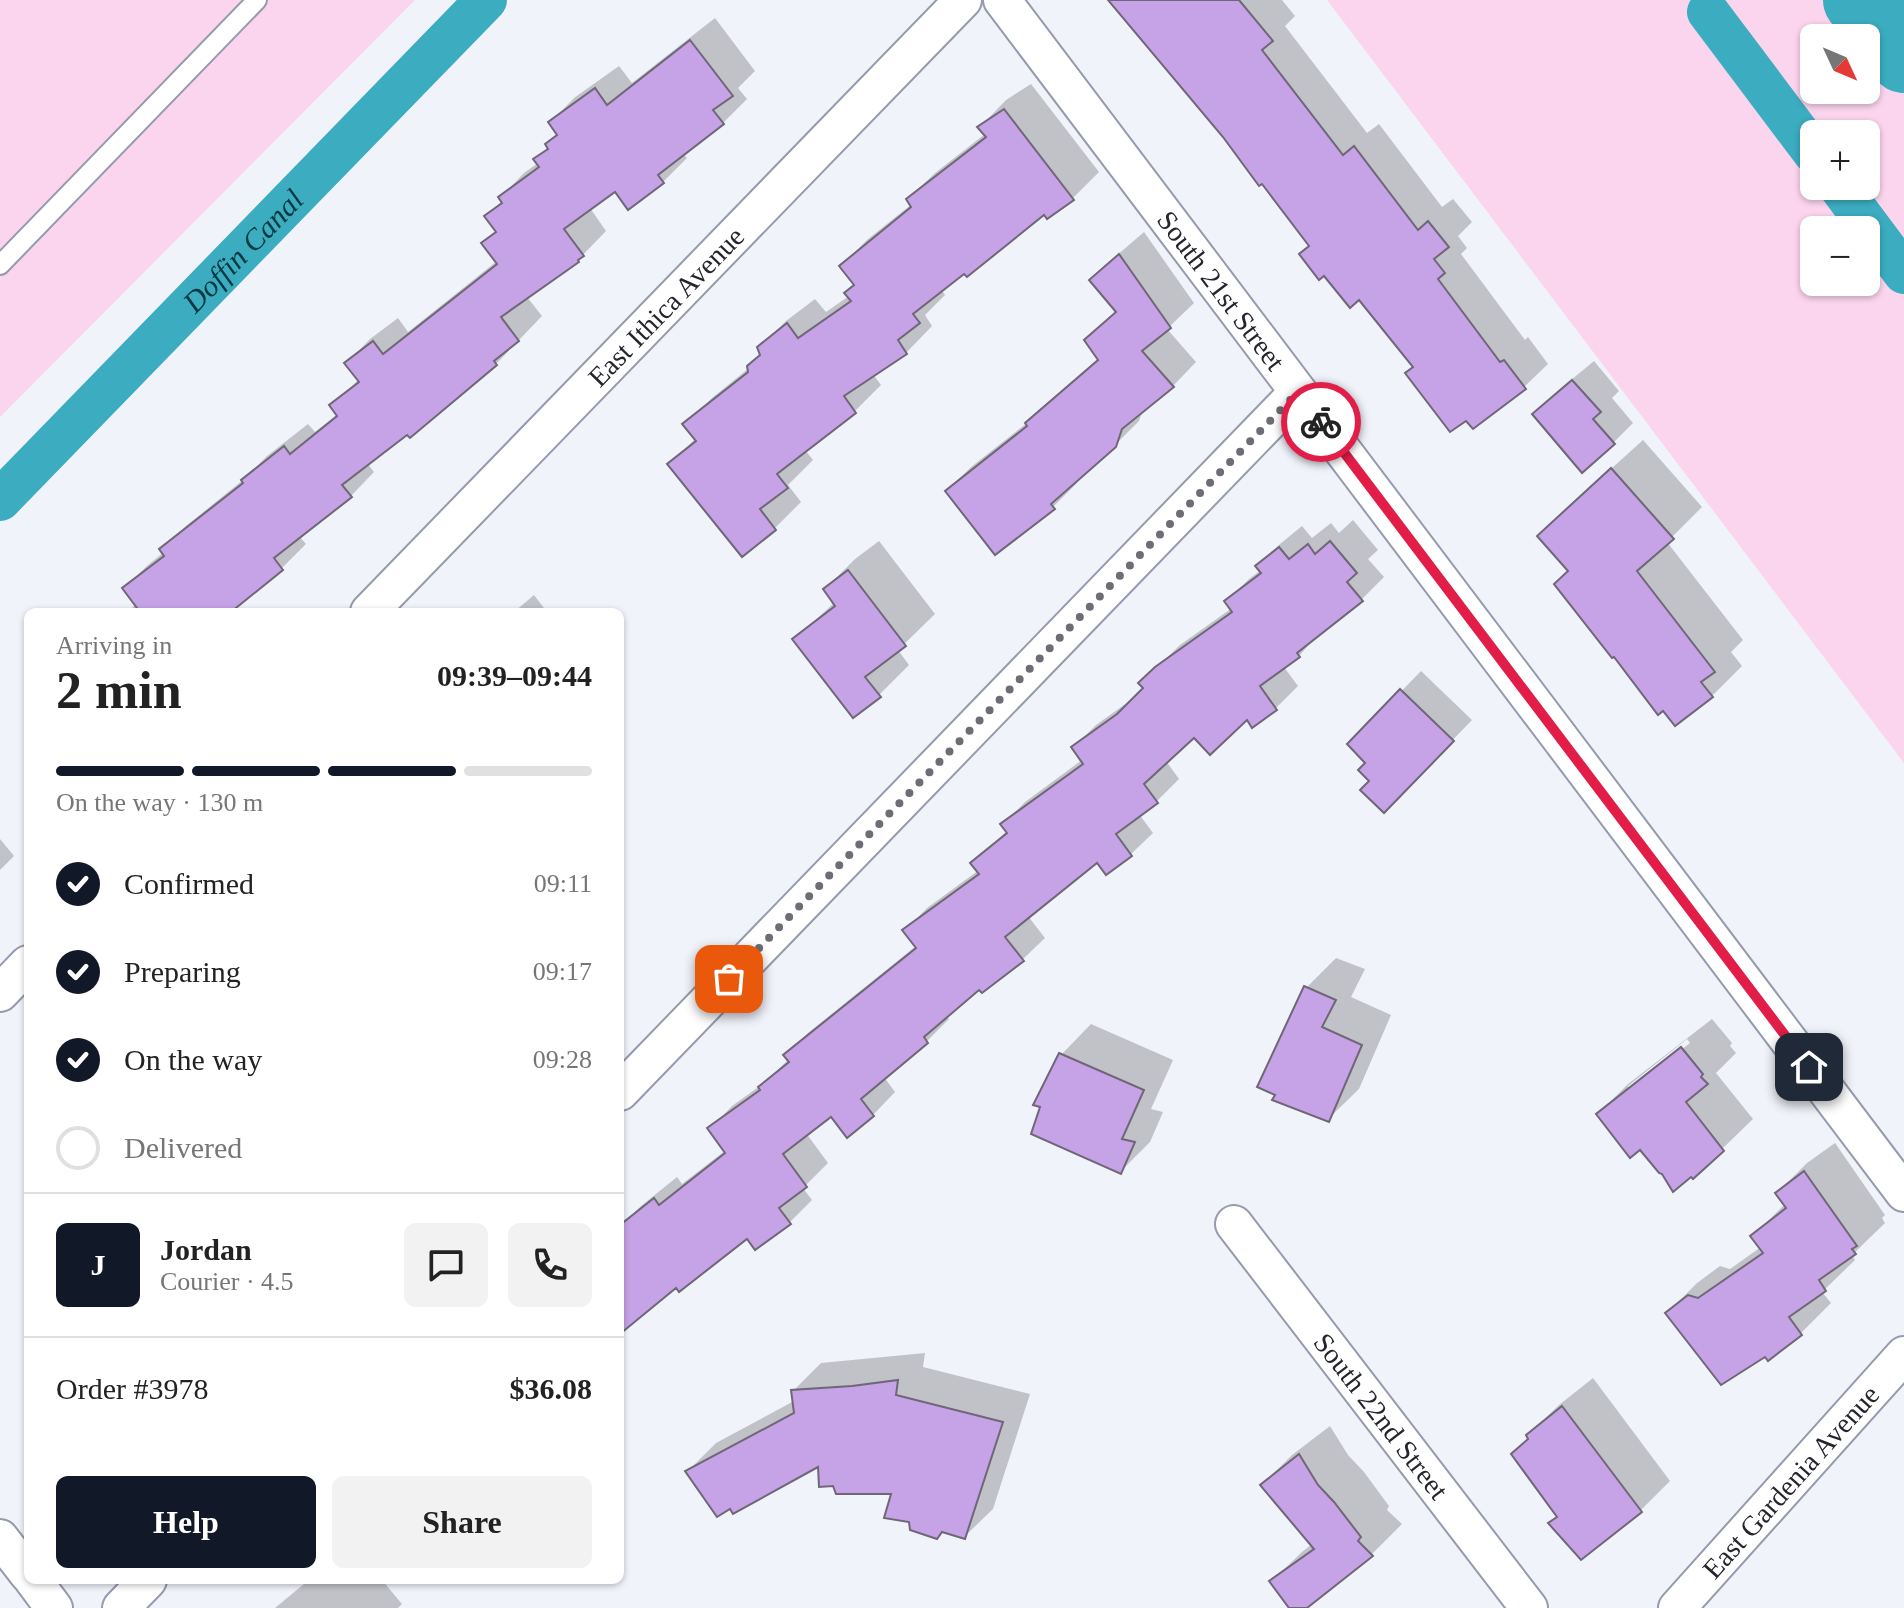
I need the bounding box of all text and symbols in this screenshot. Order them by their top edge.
north arrow [1800,24,1880,104]
map controls [1800,24,1880,296]
button: + [1800,120,1880,200]
water label: Doffin Canal [175,182,309,319]
street label: South 21st Street [1151,205,1292,376]
button: − [1800,216,1880,296]
street label: East Ithica Avenue [582,220,750,392]
courier [1281,382,1361,462]
icon: bike [1299,400,1343,444]
text: Arriving in [56,631,172,660]
text: 09:39–09:44 [437,659,592,692]
text: 2 min [56,662,182,719]
text: On the way · 130 m [56,788,263,817]
icon: check [56,862,100,906]
text: Confirmed [124,867,254,900]
text: 09:11 [534,869,592,898]
pin [695,945,763,1013]
icon: check [56,950,100,994]
text: Preparing [124,955,241,988]
text: 09:17 [533,957,592,986]
icon: bag [707,957,751,1001]
pin [1775,1033,1843,1101]
icon: check [56,1038,100,1082]
text: On the way [124,1043,262,1076]
text: 09:28 [533,1045,592,1074]
icon: home [1787,1045,1831,1089]
text: Delivered [124,1131,242,1164]
button: chat [404,1223,488,1307]
button: phone [508,1223,592,1307]
text: Jordan [160,1233,252,1266]
text: J [91,1248,106,1281]
text: Courier · 4.5 [160,1267,294,1296]
street label: South 22nd Street [1308,1327,1455,1505]
text: Order #3978 [56,1372,208,1405]
text: $36.08 [510,1372,592,1405]
street label: East Gardenia Avenue [1696,1379,1885,1584]
button: Help [56,1476,316,1568]
button: Share [332,1476,592,1568]

